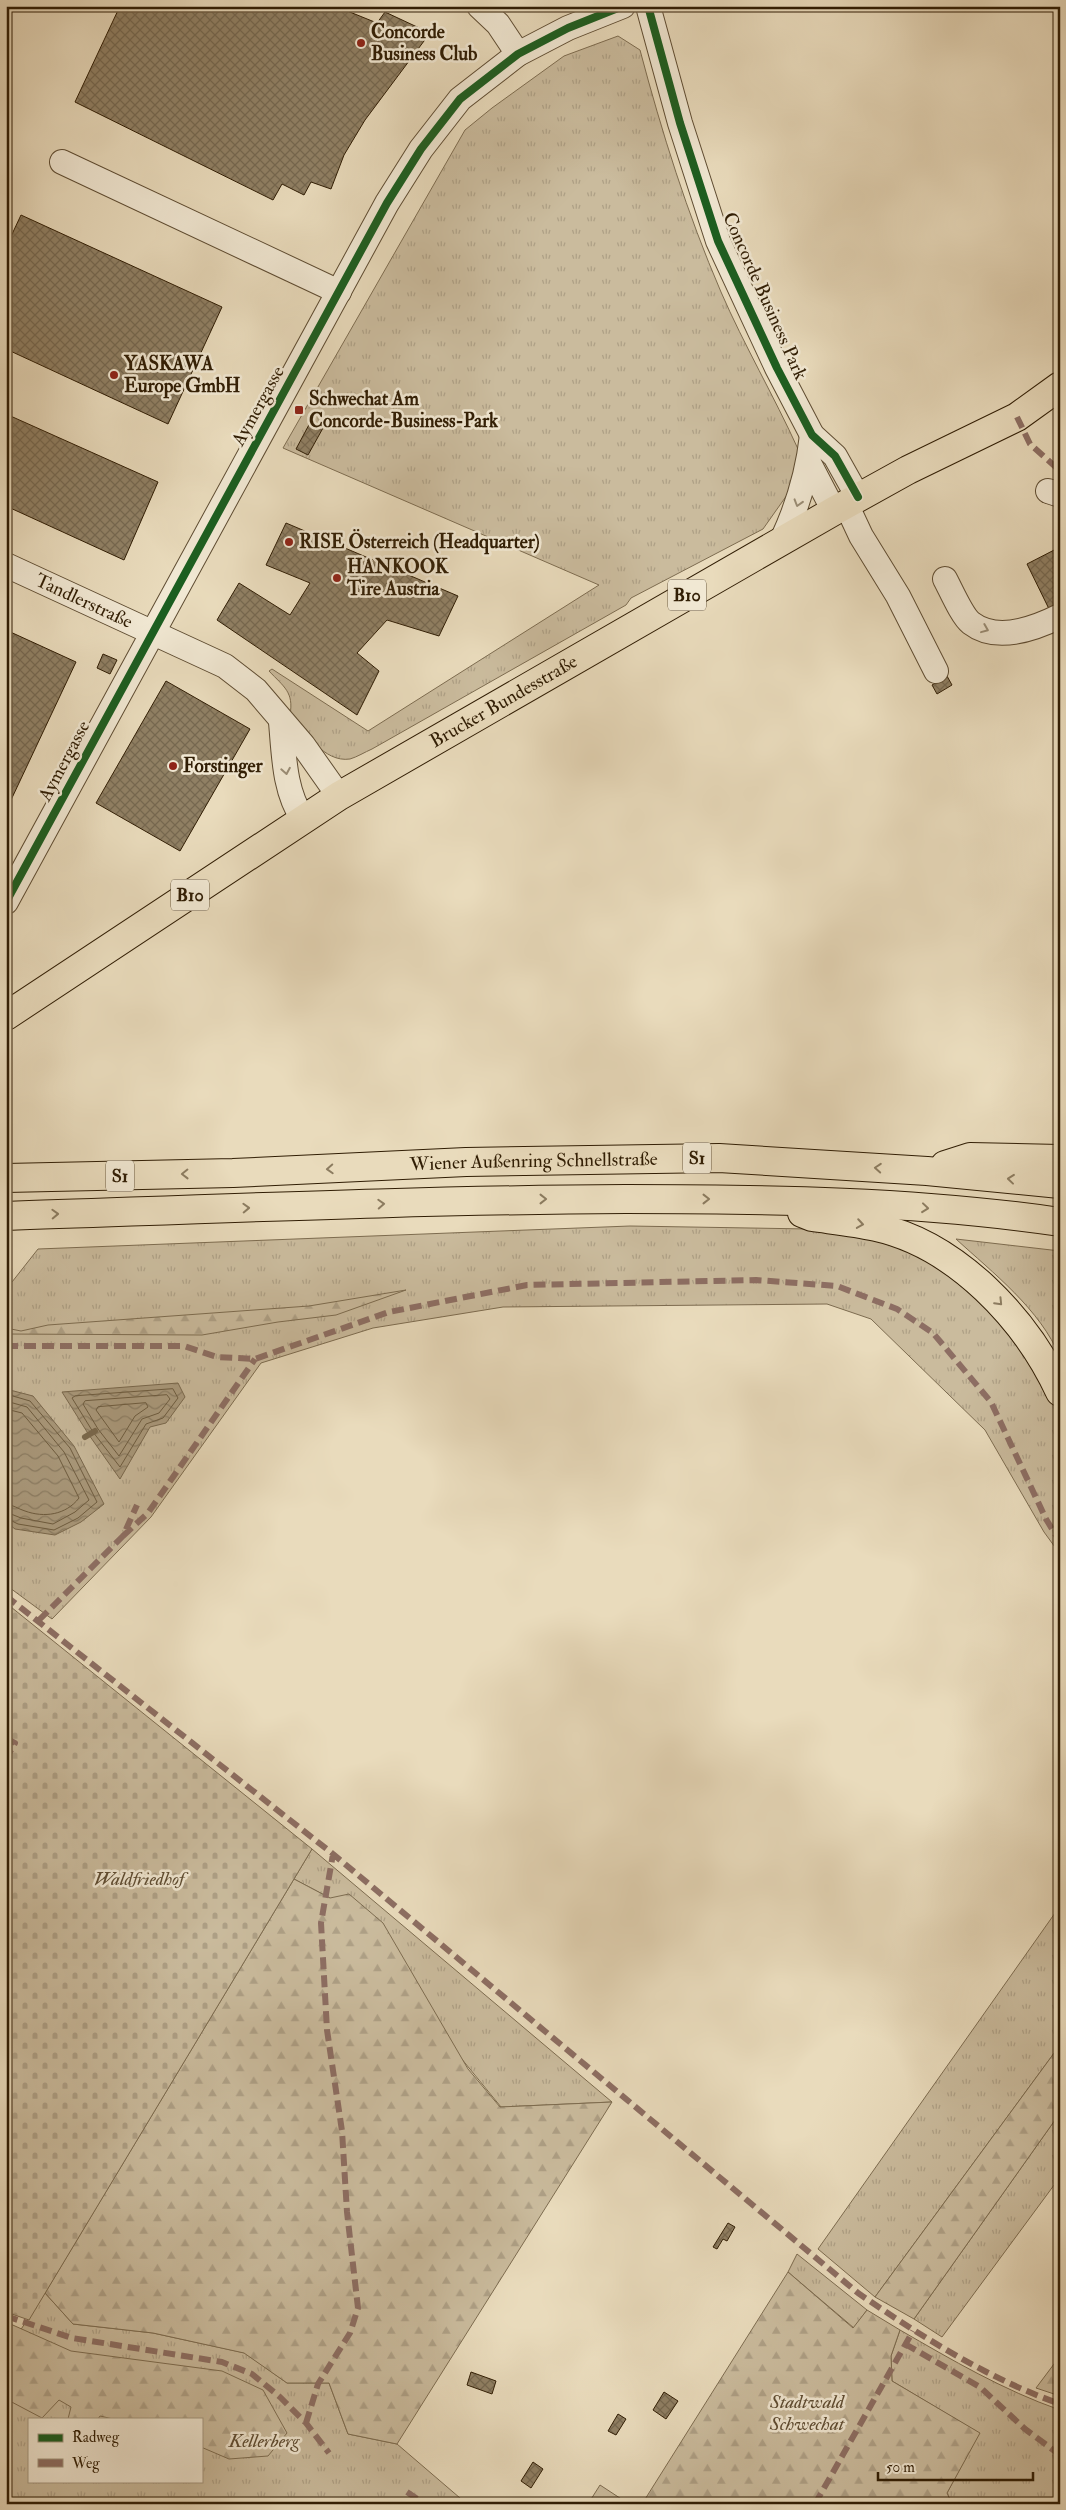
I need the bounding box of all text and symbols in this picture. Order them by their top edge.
place label: Concorde Business Club [371,20,478,66]
marker: Concorde Business Club [355,37,367,49]
street label: Concorde Business Park [717,208,813,384]
place label: YASKAWA Europe GmbH [123,352,241,399]
street label: Aymergasse [226,362,290,451]
marker: YASKAWA Europe GmbH [108,369,120,381]
place label: Schwechat Am Concorde-Business-Park [309,387,499,433]
marker: Schwechat Am Concorde-Business-Park [293,404,305,416]
one-way arrow [794,498,804,506]
place label: RISE Österreich (Headquarter) [299,528,540,555]
marker: RISE Österreich (Headquarter) [283,536,295,548]
place label: HANKOOK Tire Austria [346,555,449,601]
street label: Tandlerstraße [32,568,137,634]
marker: HANKOOK Tire Austria [331,572,343,584]
road number: B10 [668,580,706,610]
one-way arrow [980,623,989,633]
street label: Brucker Bundesstraße [425,649,582,753]
street label: Aymergasse [32,717,95,806]
place label: Forstinger [183,754,264,779]
marker: Forstinger [167,760,179,772]
one-way arrow [281,766,291,775]
road number: B10 [171,880,209,910]
road number: S1 [683,1142,711,1174]
street label: Wiener Außenring Schnellstraße [408,1147,658,1177]
road number: S1 [106,1160,134,1192]
one-way arrow [874,1162,882,1173]
one-way arrow [326,1163,334,1174]
one-way arrow [180,1169,188,1179]
one-way arrow [1007,1174,1015,1185]
one-way arrow [540,1194,547,1204]
one-way arrow [702,1194,710,1204]
one-way arrow [377,1198,385,1209]
one-way arrow [921,1202,929,1213]
one-way arrow [242,1203,250,1214]
one-way arrow [51,1209,59,1220]
one-way arrow [856,1219,864,1229]
one-way arrow [994,1296,1003,1305]
park label: Waldfriedhof [94,1867,189,1891]
park label: Stadtwald Schwechat [769,2390,846,2436]
legend [28,2418,202,2482]
text: Radweg [72,2428,120,2447]
park label: Kellerberg [228,2429,300,2453]
scale bar [878,2450,1034,2482]
text: Weg [71,2454,100,2473]
text: 50 m [886,2458,915,2477]

